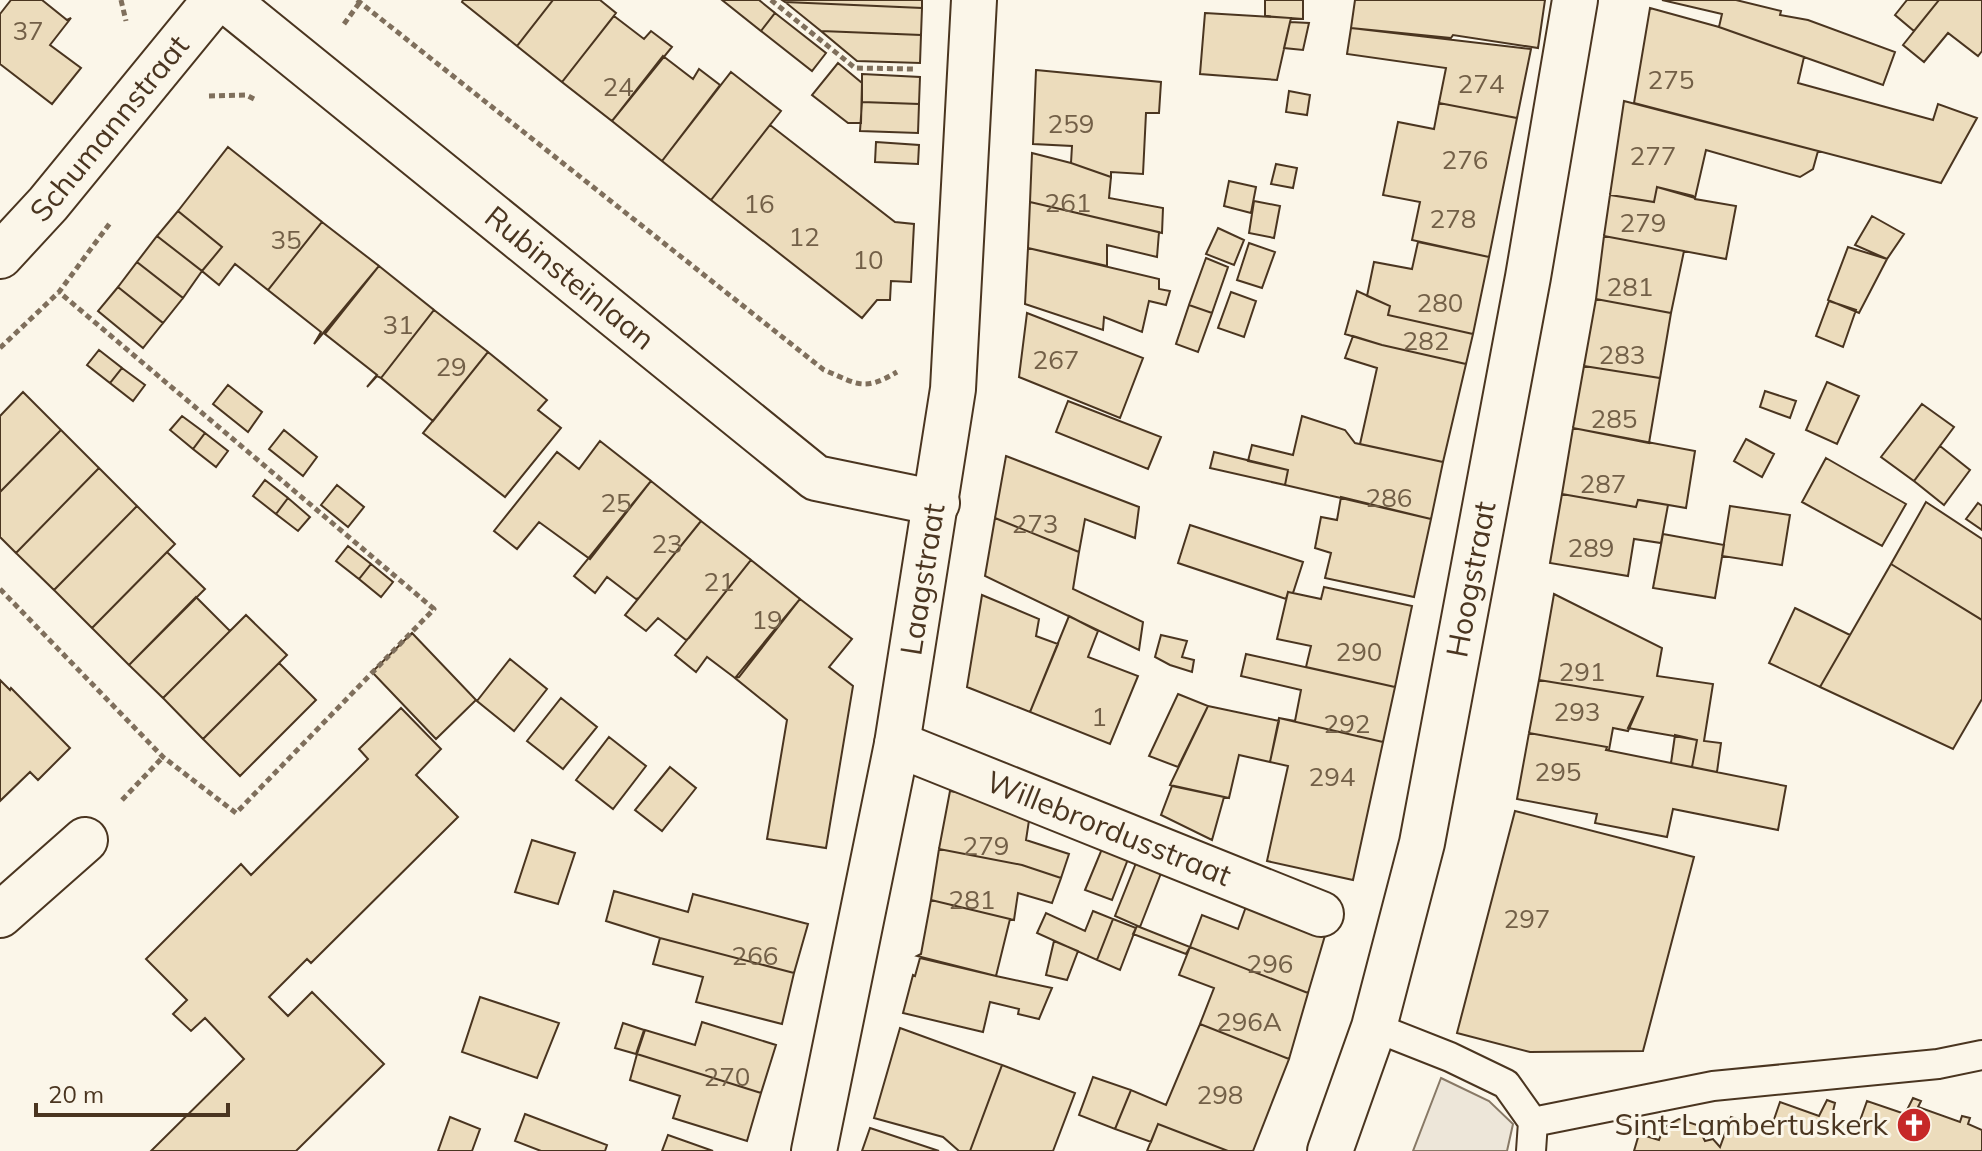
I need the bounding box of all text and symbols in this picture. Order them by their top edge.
house number: 37 [12,14,44,47]
street label: Schumannstraat [21,27,197,229]
house number: 275 [1648,63,1694,96]
house number: 274 [1458,67,1504,100]
house number: 24 [602,70,634,103]
house number: 259 [1048,107,1094,140]
house number: 277 [1630,139,1676,172]
house number: 276 [1442,143,1488,176]
house number: 261 [1045,186,1091,219]
house number: 16 [743,187,775,220]
street label: Rubinsteinlaan [477,197,663,358]
house number: 278 [1430,202,1476,235]
house number: 279 [1620,206,1666,239]
house number: 12 [788,220,820,253]
house number: 35 [270,223,302,256]
house number: 10 [852,243,884,276]
house number: 281 [1607,270,1653,303]
house number: 280 [1417,286,1463,319]
house number: 31 [382,308,414,341]
house number: 282 [1403,324,1449,357]
house number: 283 [1599,338,1645,371]
house number: 267 [1033,343,1079,376]
house number: 29 [435,350,467,383]
house number: 285 [1591,402,1637,435]
house number: 287 [1580,467,1626,500]
house number: 286 [1366,481,1412,514]
house number: 25 [600,486,632,519]
street label: Hoogstraat [1437,498,1504,660]
street label: Laagstraat [891,501,953,658]
house number: 273 [1012,507,1058,540]
house number: 23 [651,527,683,560]
house number: 289 [1568,531,1614,564]
house number: 21 [703,565,735,598]
house number: 19 [751,603,783,636]
house number: 290 [1336,635,1382,668]
house number: 291 [1559,655,1605,688]
house number: 293 [1554,695,1600,728]
house number: 1 [1091,700,1107,733]
house number: 292 [1324,707,1370,740]
house number: 295 [1535,755,1581,788]
house number: 294 [1309,760,1355,793]
street label: Willebrordusstraat [981,762,1237,894]
house number: 279 [963,829,1009,862]
house number: 281 [949,883,995,916]
house number: 297 [1504,902,1550,935]
house number: 266 [732,939,778,972]
house number: 296 [1247,947,1293,980]
house number: 296A [1216,1005,1282,1038]
house number: 270 [704,1060,750,1093]
scale bar [36,1067,228,1117]
house number: 298 [1197,1078,1243,1111]
text: 20 m [48,1079,104,1109]
place label: Sint-Lambertuskerk [1614,1105,1889,1143]
church icon: Sint-Lambertuskerk [1895,1106,1933,1144]

